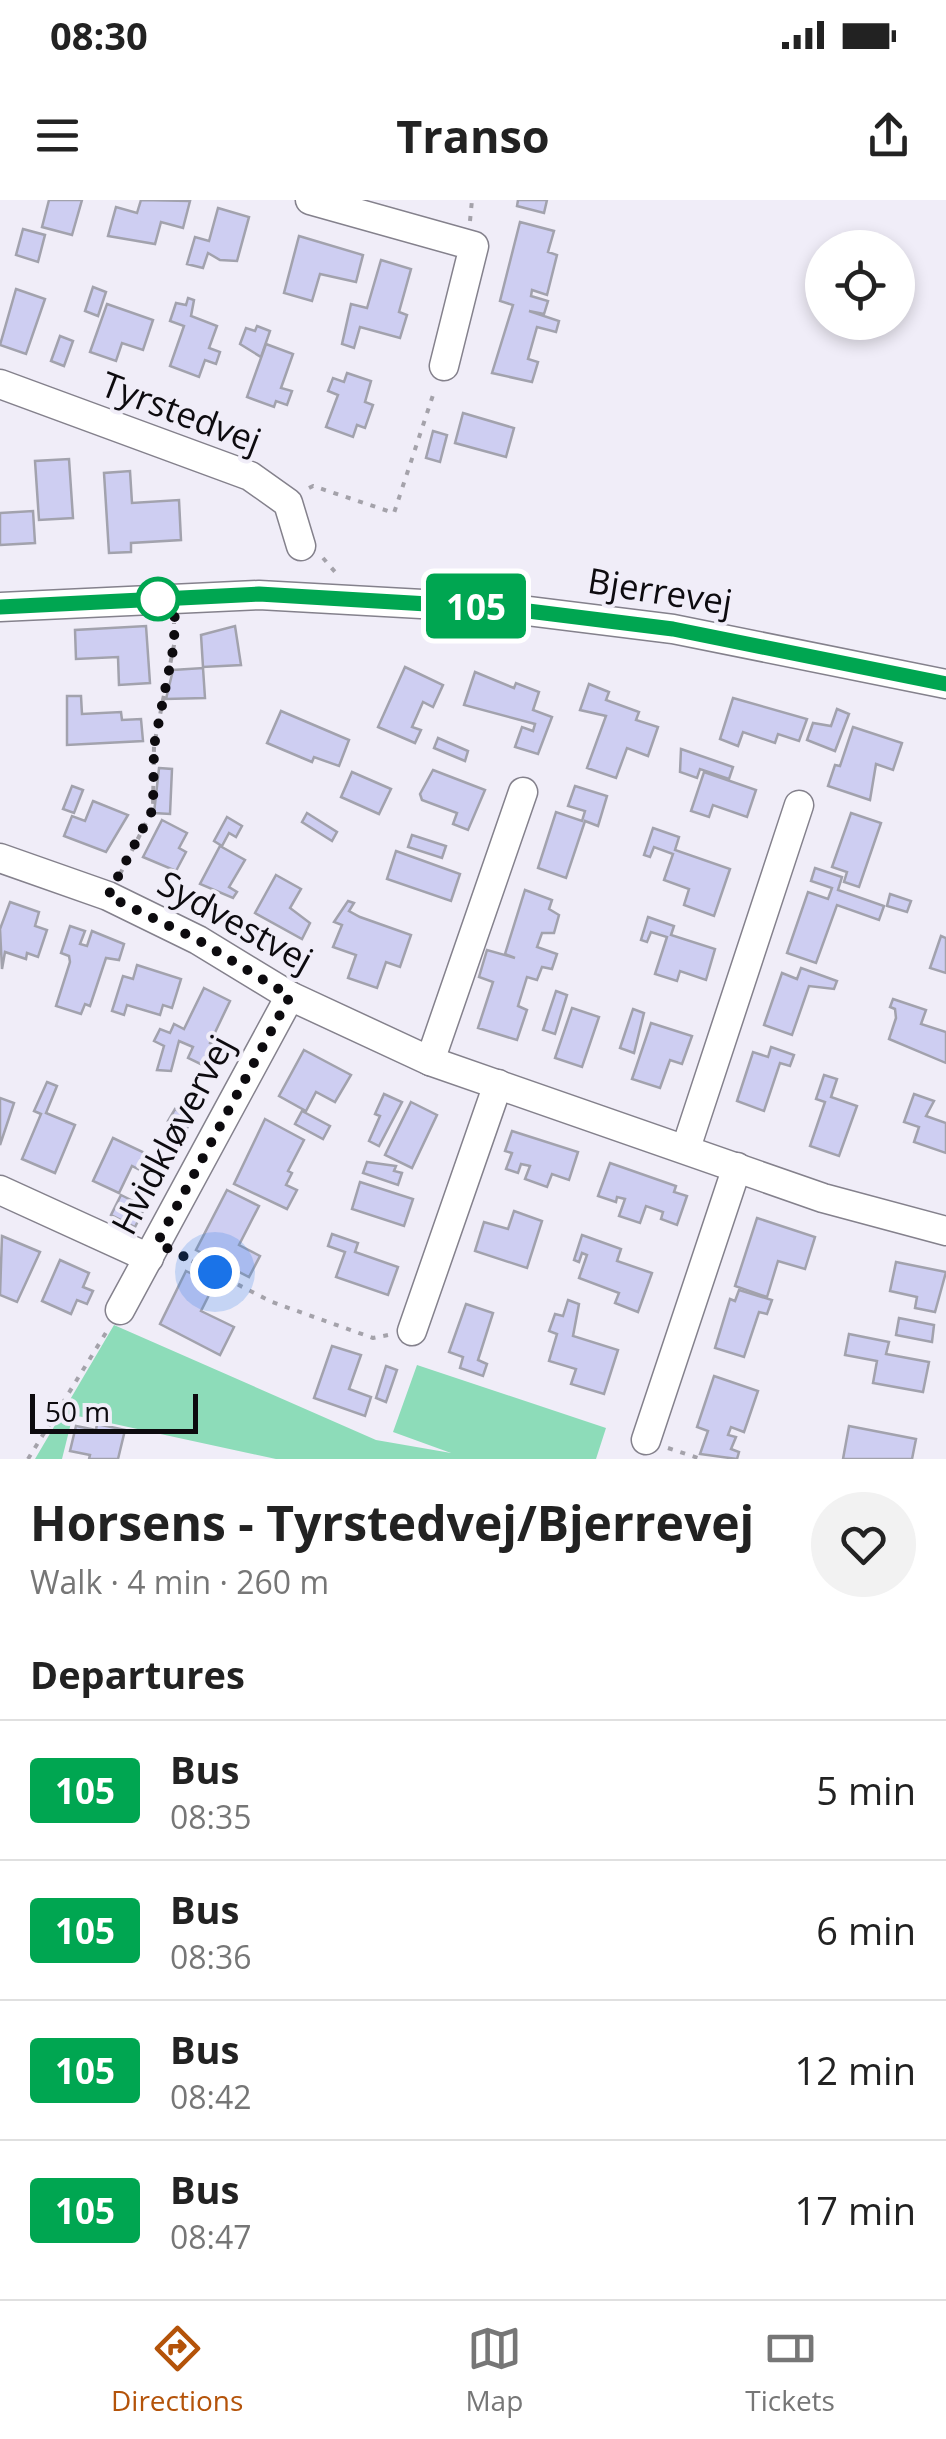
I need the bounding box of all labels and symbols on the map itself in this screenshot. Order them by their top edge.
street label: Tyrstedvej [95,360,268,464]
street label: Bjerrevej [585,556,736,625]
line badge: 105 [418,574,534,638]
unlabelled marker [137,578,179,620]
street label: Sydvestvej [150,859,322,983]
street label: Hvidkløvervej [99,1026,244,1242]
your location [190,1247,240,1297]
scale bar [30,1389,198,1434]

